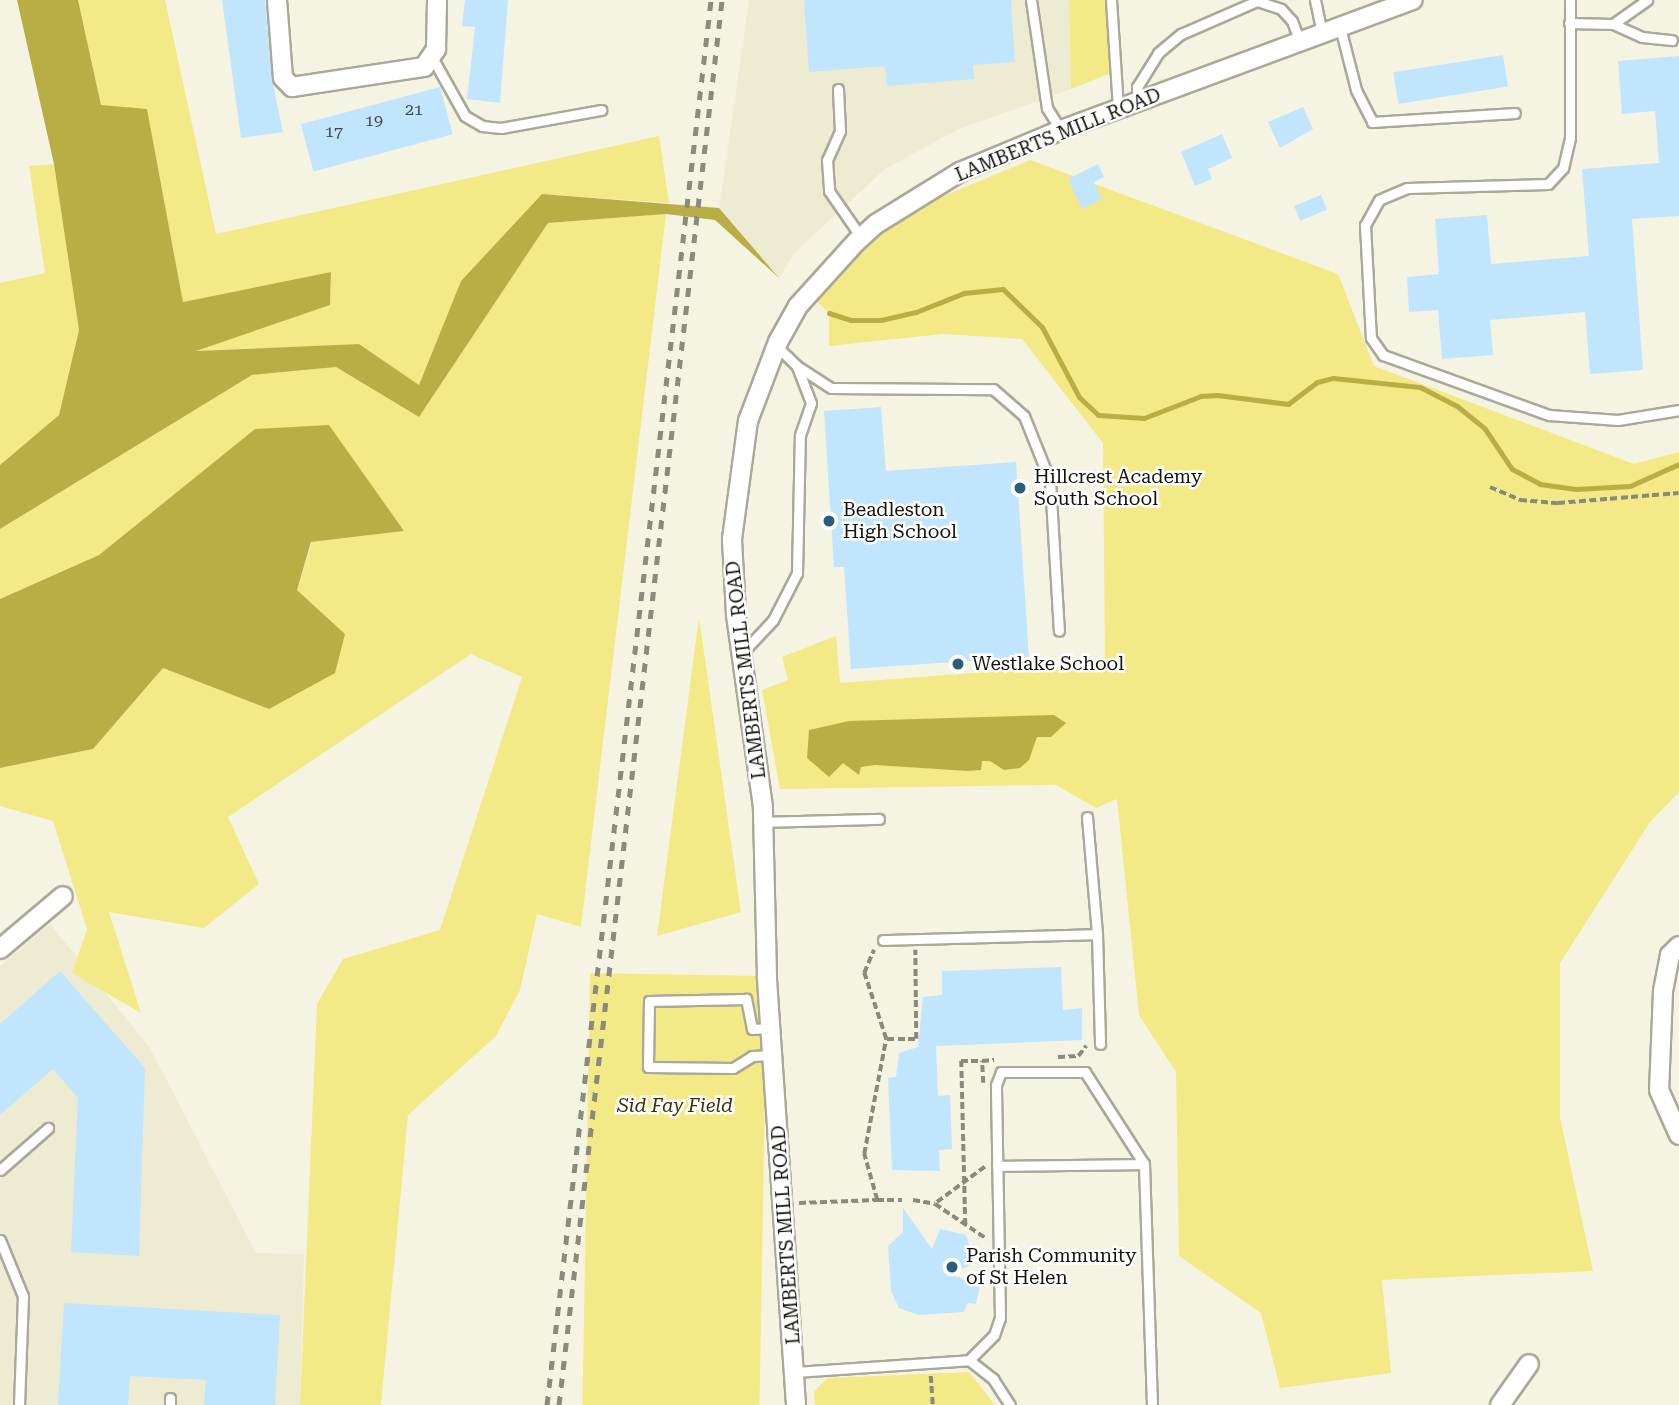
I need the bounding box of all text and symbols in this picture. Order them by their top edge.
street label: LAMBERTS MILL ROAD [952,83,1164,187]
house number: 21 [405,100,423,120]
house number: 19 [365,111,383,131]
house number: 17 [325,122,343,142]
place label: Hillcrest Academy South School [1034,466,1202,510]
marker: Hillcrest Academy South School [1012,480,1028,496]
place label: Beadleston High School [843,499,957,543]
marker: Beadleston High School [821,513,837,529]
street label: LAMBERTS MILL ROAD [721,560,771,780]
place label: Westlake School [972,653,1124,675]
marker: Westlake School [950,656,966,672]
park label: Sid Fay Field [617,1095,733,1117]
street label: LAMBERTS MILL ROAD [767,1125,805,1345]
place label: Parish Community of St Helen [966,1245,1137,1289]
marker: Parish Community of St Helen [944,1259,960,1275]

